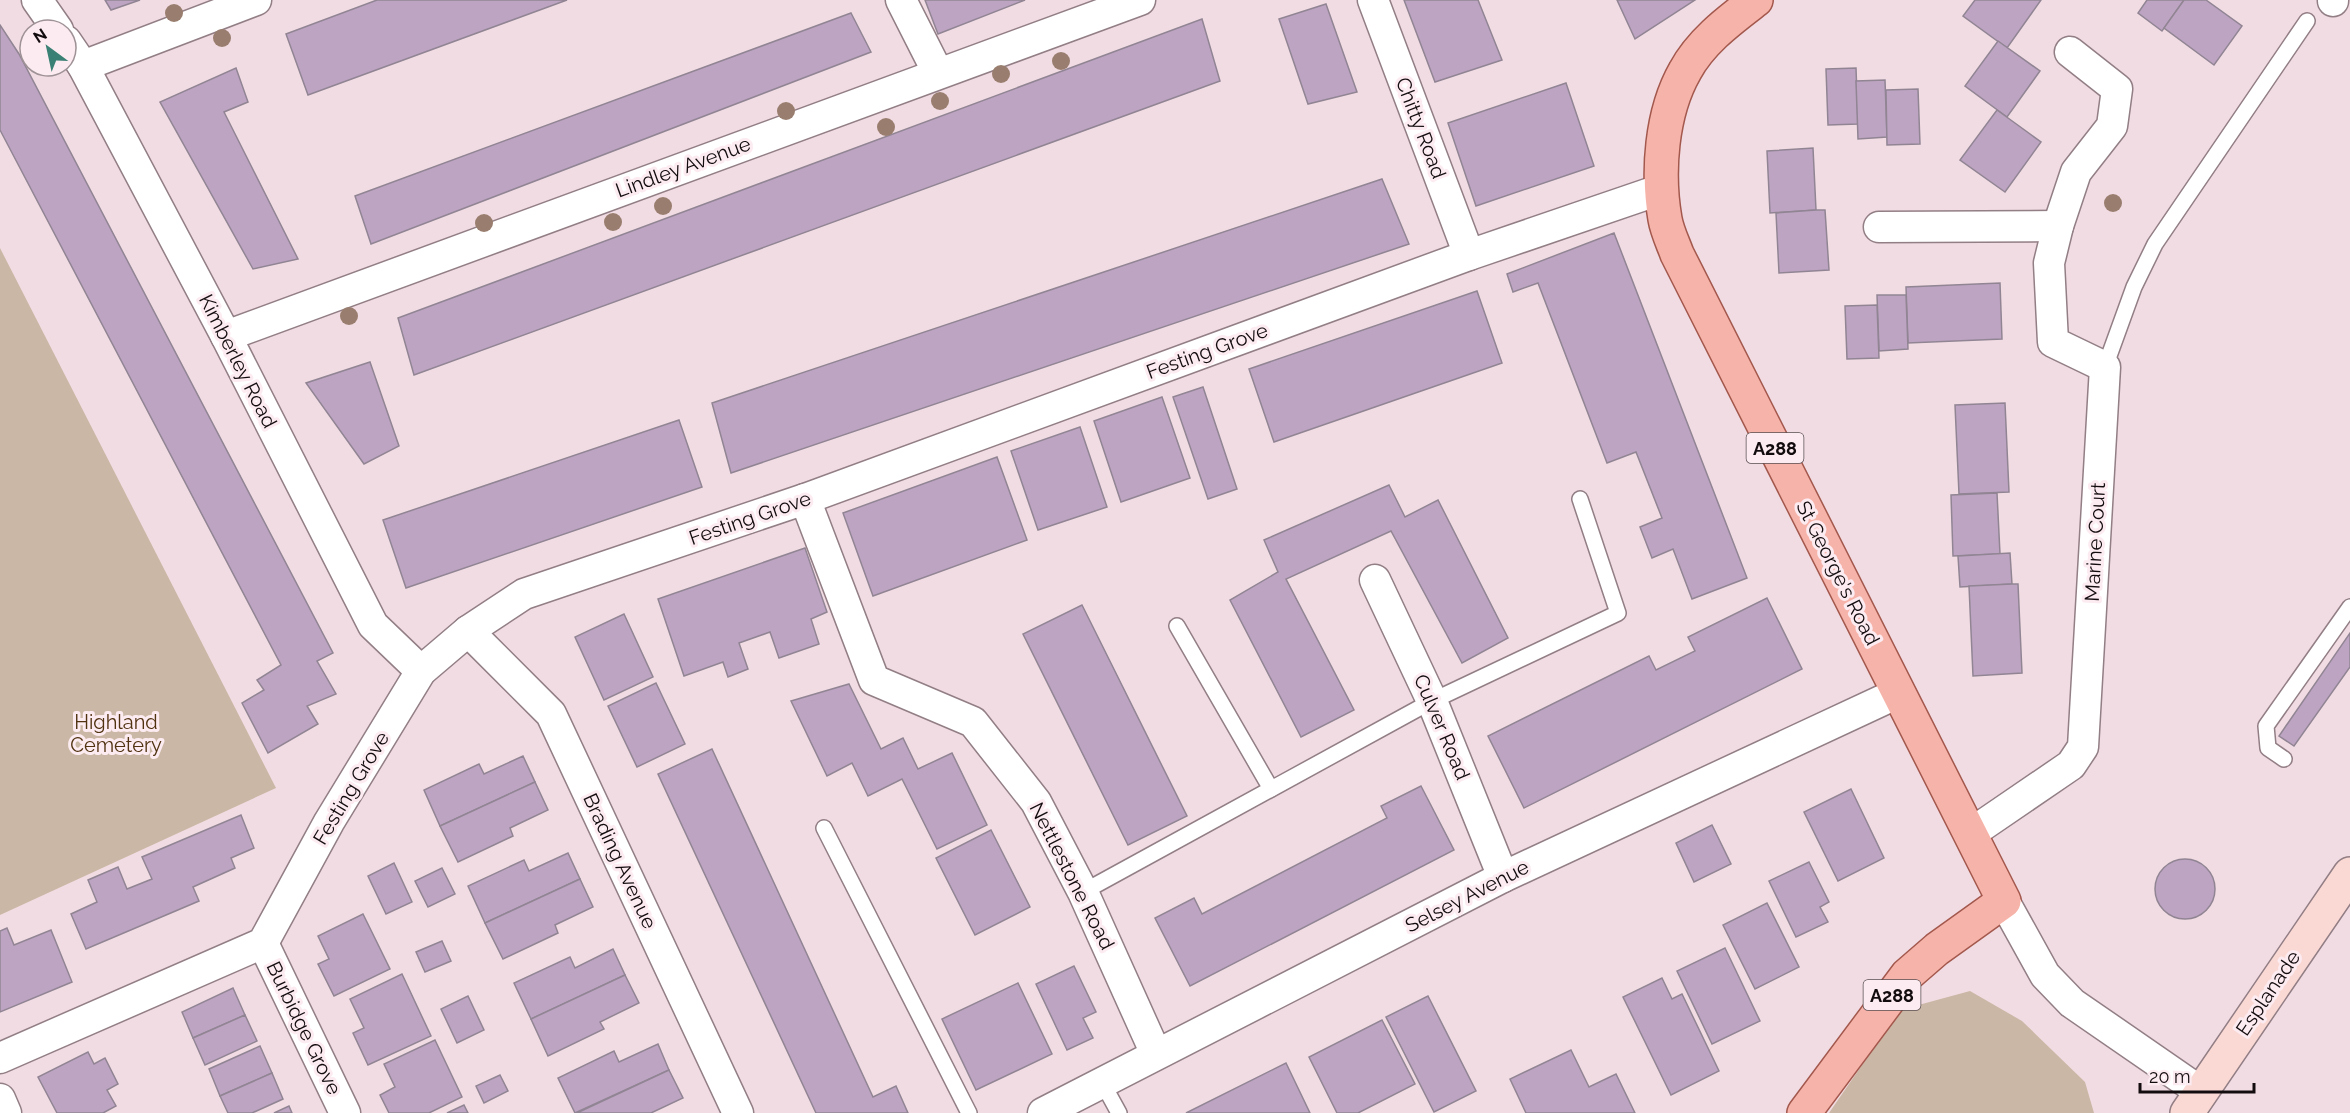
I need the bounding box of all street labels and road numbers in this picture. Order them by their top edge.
street label: Chitty Road [1391,74,1451,182]
street label: Lindley Avenue [612,131,754,203]
street label: Kimberley Road [194,290,282,432]
street label: Festing Grove [1143,318,1271,384]
road number: A288 [1746,433,1804,463]
street label: Marine Court [2080,481,2110,602]
street label: Festing Grove [686,486,814,550]
street label: St George's Road [1791,497,1885,649]
street label: Culver Road [1409,671,1475,783]
street label: Festing Grove [308,727,394,849]
street label: Brading Avenue [578,789,662,933]
street label: Nettlestone Road [1025,798,1119,954]
street label: Selsey Avenue [1401,854,1533,937]
street label: Esplanade [2231,946,2305,1040]
street label: Burbidge Grove [261,958,347,1099]
road number: A288 [1864,980,1920,1010]

